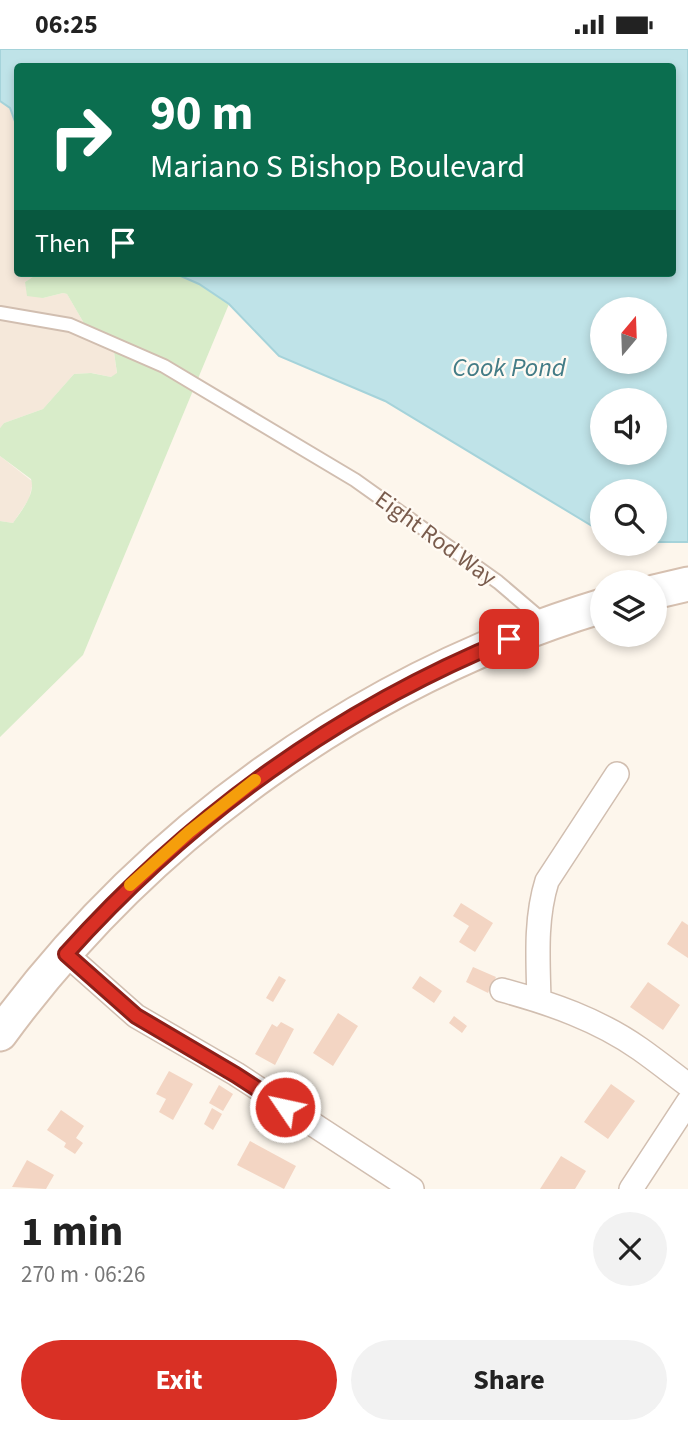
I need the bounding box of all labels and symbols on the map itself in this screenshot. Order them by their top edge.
north arrow [590,297,667,375]
water label: Cook Pond [452,349,567,386]
street label: Eight Rod Way [368,482,504,595]
pin [479,609,539,669]
position arrow [248,1070,322,1144]

